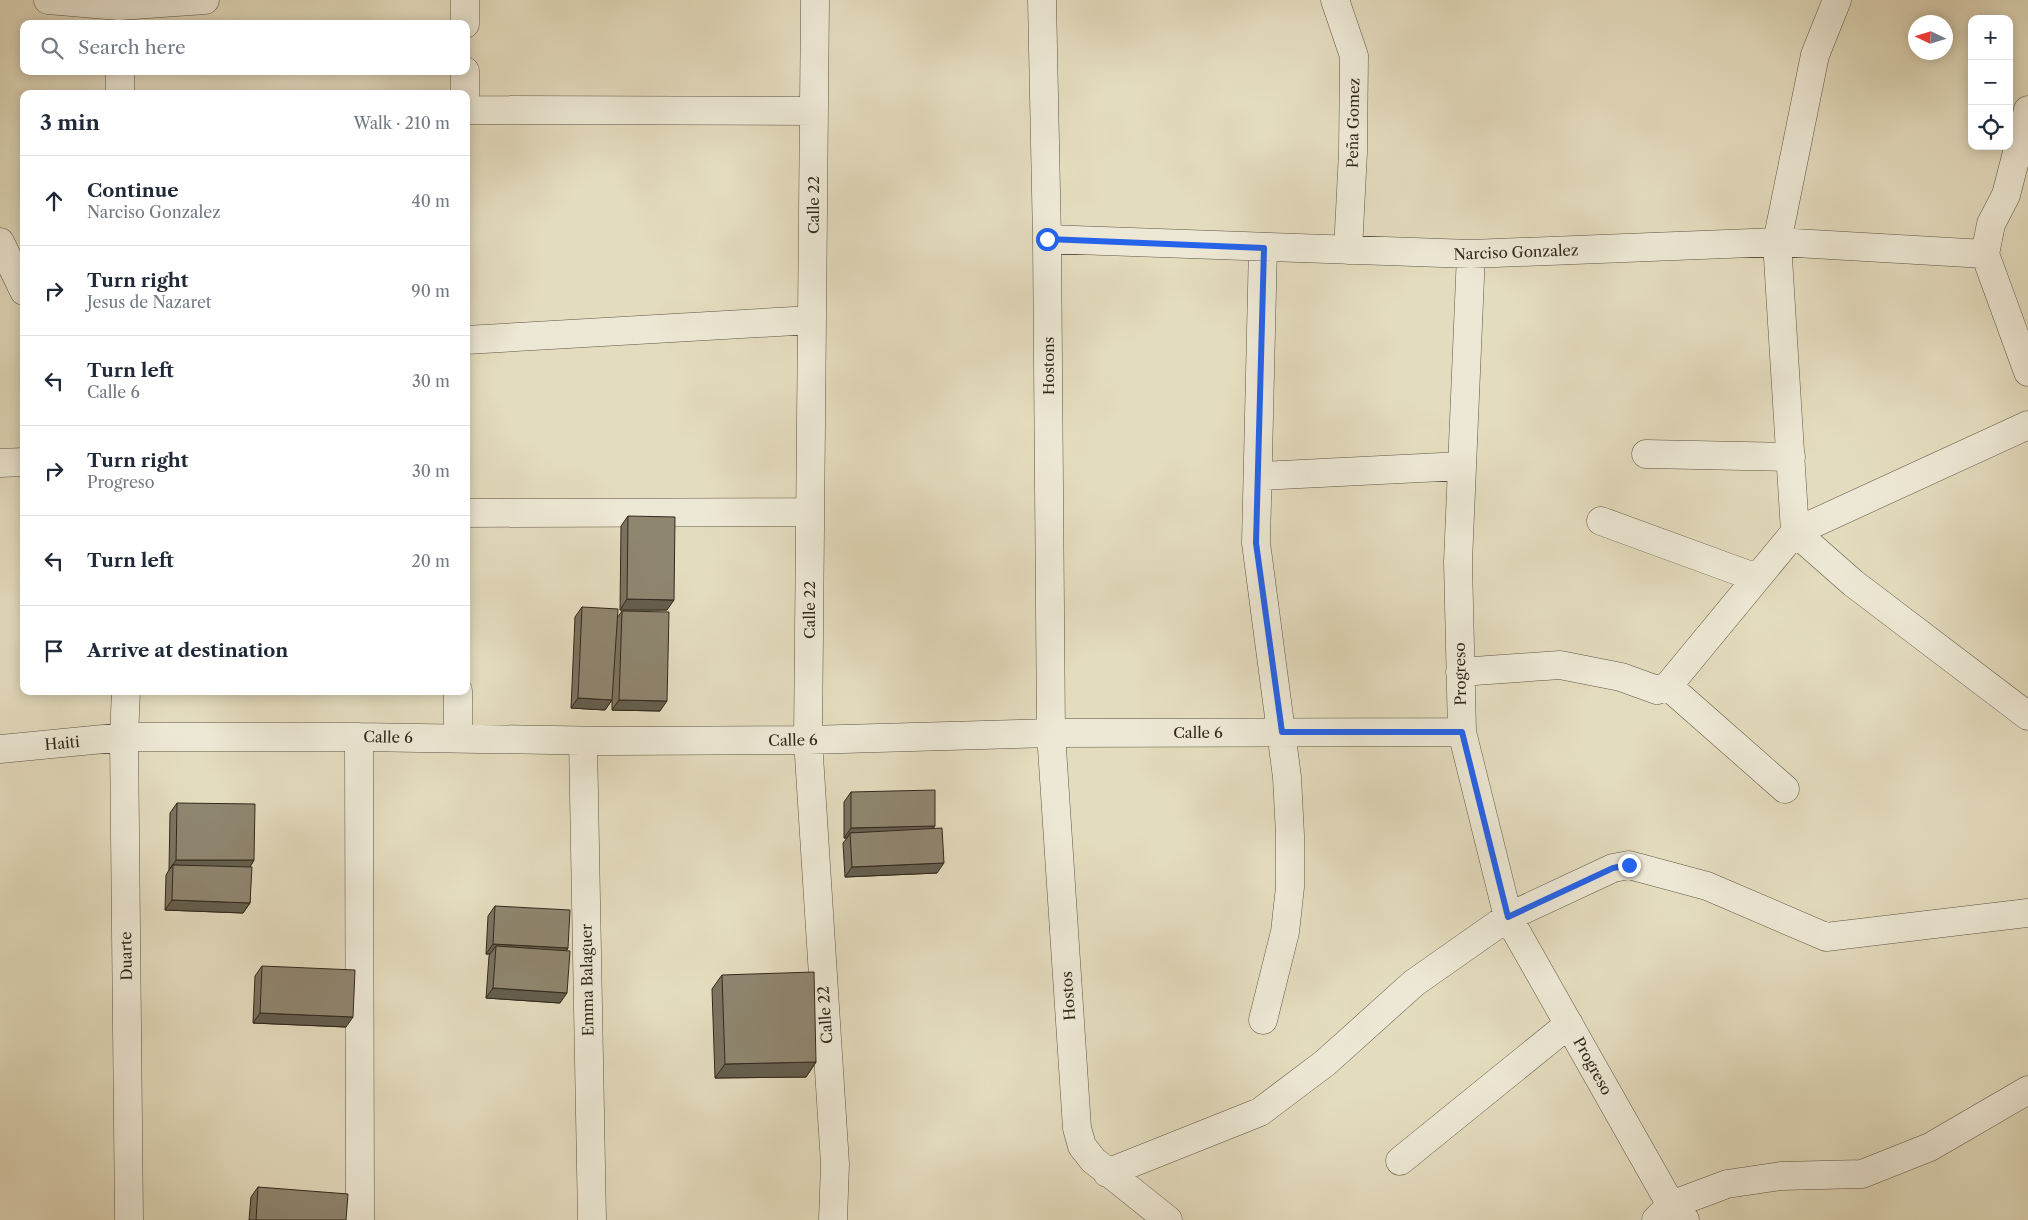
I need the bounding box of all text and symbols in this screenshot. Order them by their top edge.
north arrow [1908,15,1953,60]
map controls [1968,15,2013,150]
button: + [1968,15,2013,60]
search box [20,20,470,75]
icon: search [38,34,66,62]
text: Search here [78,36,186,59]
button: − [1968,60,2013,105]
street label: Peña Gomez [1343,77,1363,168]
button: locate [1968,105,2013,150]
text: 3 min [40,110,100,135]
text: Walk · 210 m [354,113,450,133]
street label: Calle 22 [804,176,823,234]
text: Continue [87,179,179,202]
icon: ahead [40,187,68,215]
text: 40 m [411,191,450,211]
text: Narciso Gonzalez [87,202,220,222]
route start [1036,228,1059,251]
street label: Narciso Gonzalez [1453,240,1579,264]
text: Turn right [87,269,188,292]
icon: right [40,277,68,305]
text: 90 m [411,281,450,301]
text: Jesus de Nazaret [87,292,212,312]
street label: Hostons [1039,337,1058,395]
text: Turn left [87,359,174,382]
icon: left [40,367,68,395]
text: 30 m [412,371,450,391]
text: Calle 6 [87,382,140,402]
text: Turn right [87,449,188,472]
icon: right [40,457,68,485]
text: 30 m [412,461,450,481]
text: Progreso [87,472,155,492]
icon: left [40,547,68,575]
text: Turn left [87,549,174,572]
text: 20 m [411,551,450,571]
street label: Calle 22 [800,581,819,639]
icon: arrive [40,637,68,665]
text: Arrive at destination [87,639,288,662]
street label: Progreso [1450,642,1470,706]
street label: Calle 6 [1173,723,1223,742]
street label: Calle 6 [363,727,413,747]
street label: Calle 6 [768,730,818,750]
street label: Haiti [44,732,81,754]
route end [1618,854,1641,877]
street label: Emma Balaguer [577,923,597,1036]
street label: Duarte [116,931,136,981]
street label: Hostos [1057,971,1079,1021]
street label: Calle 22 [813,985,837,1045]
street label: Progreso [1569,1034,1617,1098]

